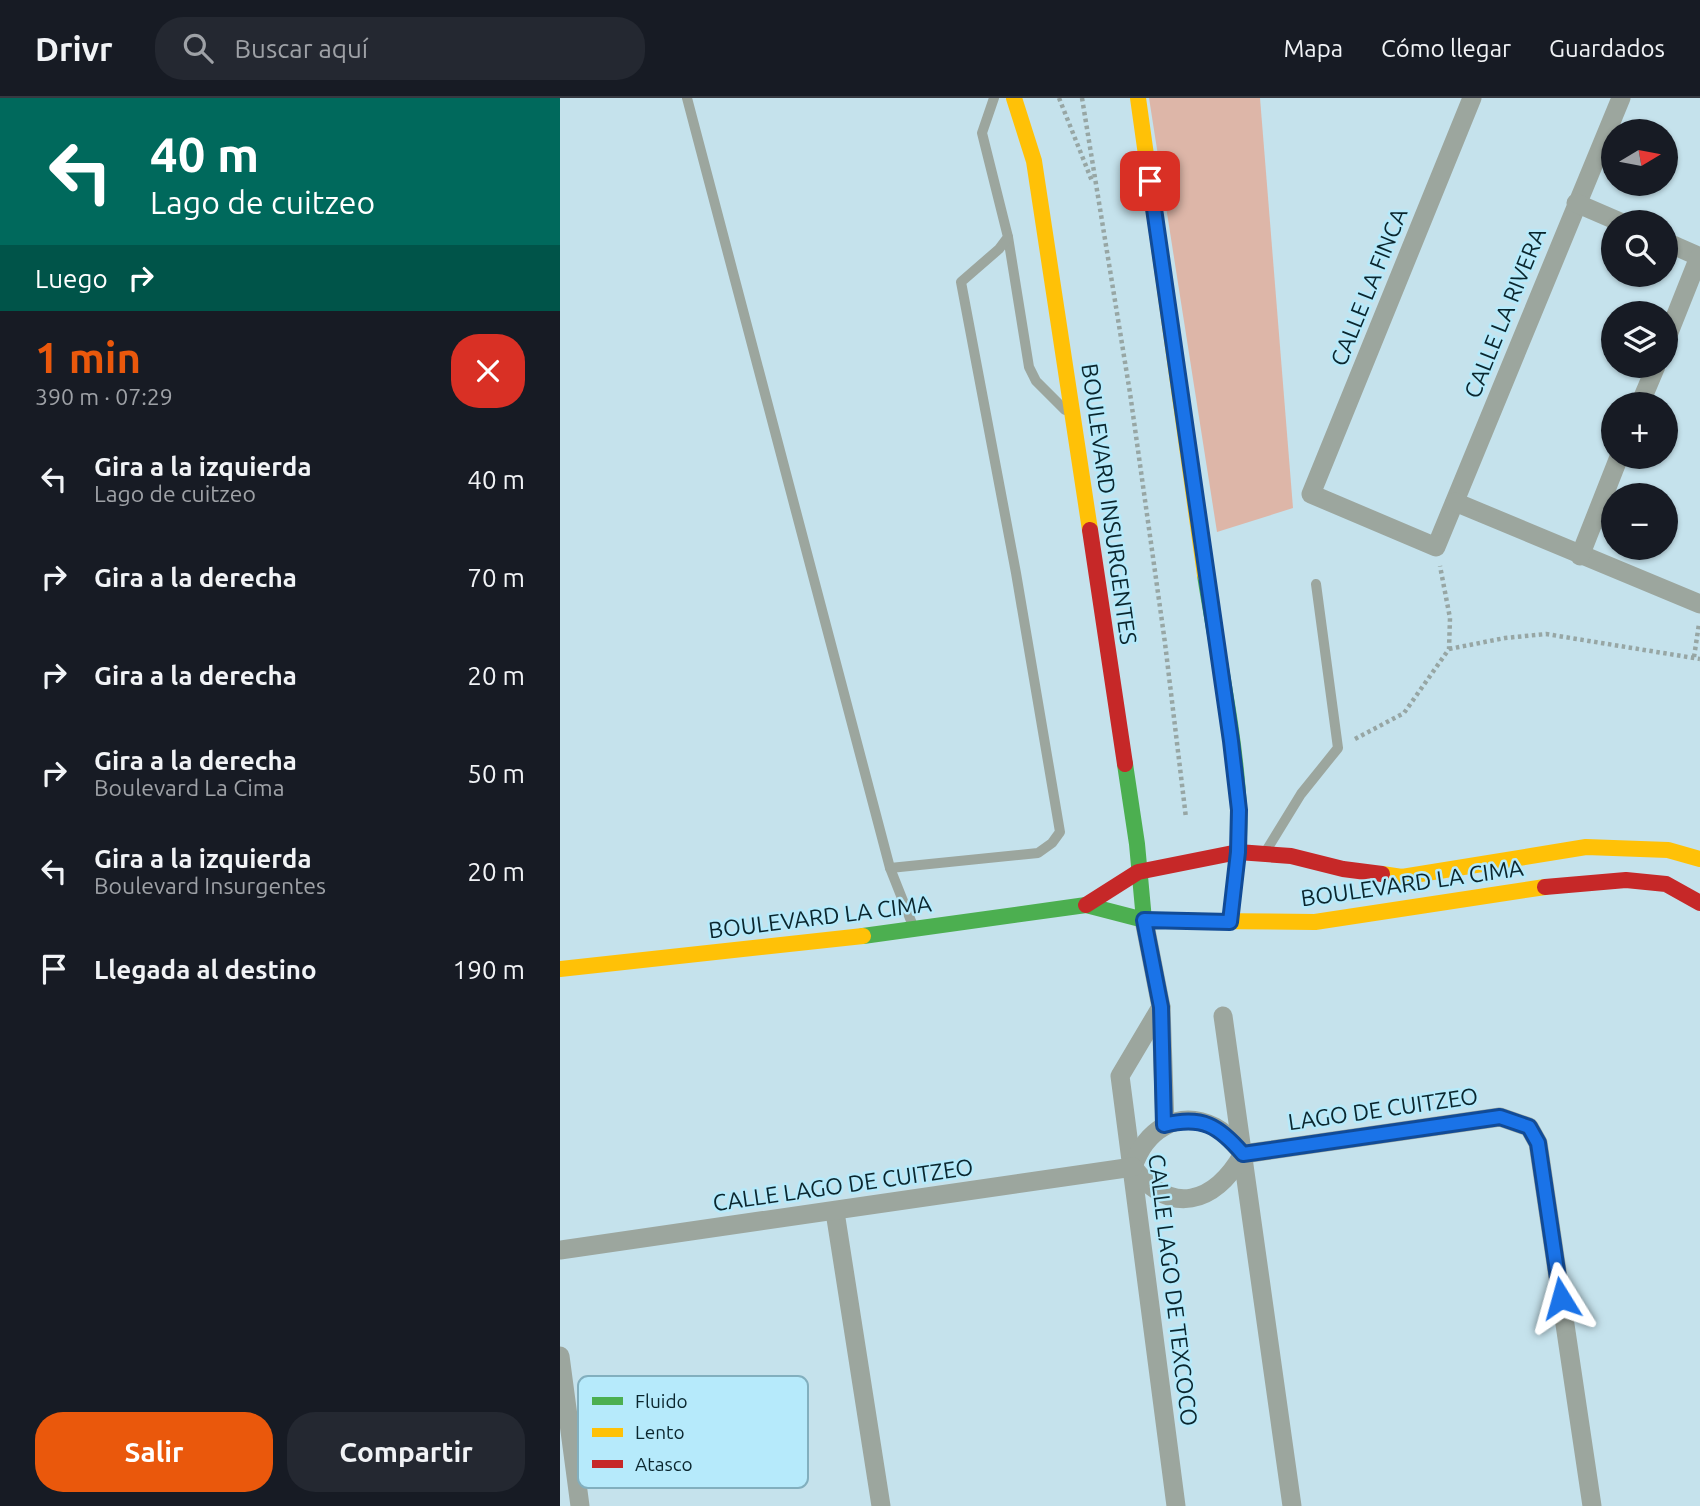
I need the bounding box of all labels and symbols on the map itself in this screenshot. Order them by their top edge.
north arrow [1601,119,1678,196]
pin [1120,151,1180,211]
street label: CALLE LA FINCA [1326,204,1412,369]
street label: CALLE LA RIVERA [1459,224,1550,402]
street label: BOULEVARD INSURGENTES [1077,362,1142,646]
street label: BOULEVARD LA CIMA [1299,854,1525,911]
street label: BOULEVARD LA CIMA [707,890,933,943]
street label: LAGO DE CUITZEO [1286,1083,1480,1134]
street label: CALLE LAGO DE TEXCOCO [1144,1152,1203,1427]
street label: CALLE LAGO DE CUITZEO [711,1154,975,1215]
position arrow [1524,1261,1598,1335]
legend [578,1376,808,1488]
text: Fluido [635,1390,688,1412]
text: Lento [635,1421,685,1443]
text: Atasco [635,1453,693,1475]

